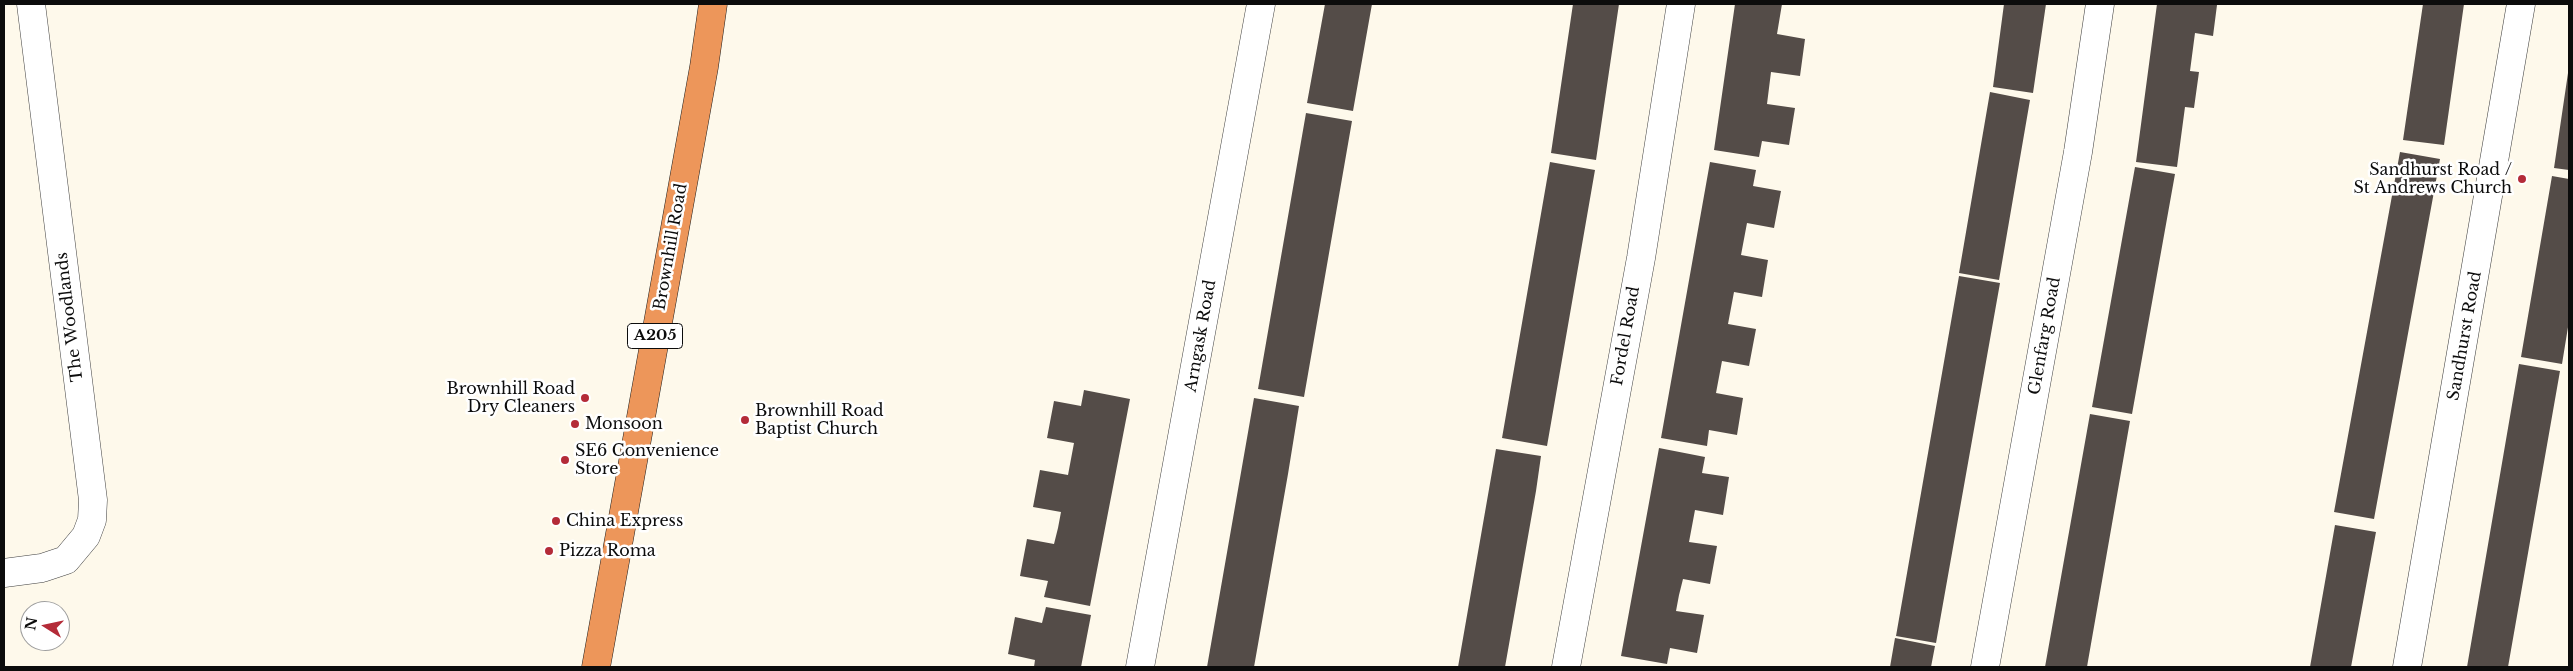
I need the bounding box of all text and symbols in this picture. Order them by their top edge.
place label: Sandhurst Road / St Andrews Church [2354,160,2512,198]
marker: Sandhurst Road / St Andrews Church [2516,173,2528,185]
street label: Brownhill Road [650,182,692,312]
street label: The Woodlands [53,251,87,383]
street label: Sandhurst Road [2444,270,2486,402]
street label: Glenfarg Road [2025,276,2065,396]
street label: Arngask Road [1182,278,1220,394]
street label: Fordel Road [1608,285,1644,387]
road number: A205 [628,324,682,348]
place label: Brownhill Road Dry Cleaners [446,379,575,417]
marker: Brownhill Road Dry Cleaners [579,392,591,404]
place label: Brownhill Road Baptist Church [755,401,884,439]
place label: Monsoon [585,414,663,434]
marker: Brownhill Road Baptist Church [739,414,751,426]
marker: Monsoon [569,418,581,430]
place label: SE6 Convenience Store [575,441,719,479]
marker: SE6 Convenience Store [559,454,571,466]
place label: China Express [566,511,683,531]
marker: China Express [550,515,562,527]
place label: Pizza Roma [559,541,656,561]
marker: Pizza Roma [543,545,555,557]
north arrow [20,601,70,651]
text: N [21,616,41,632]

